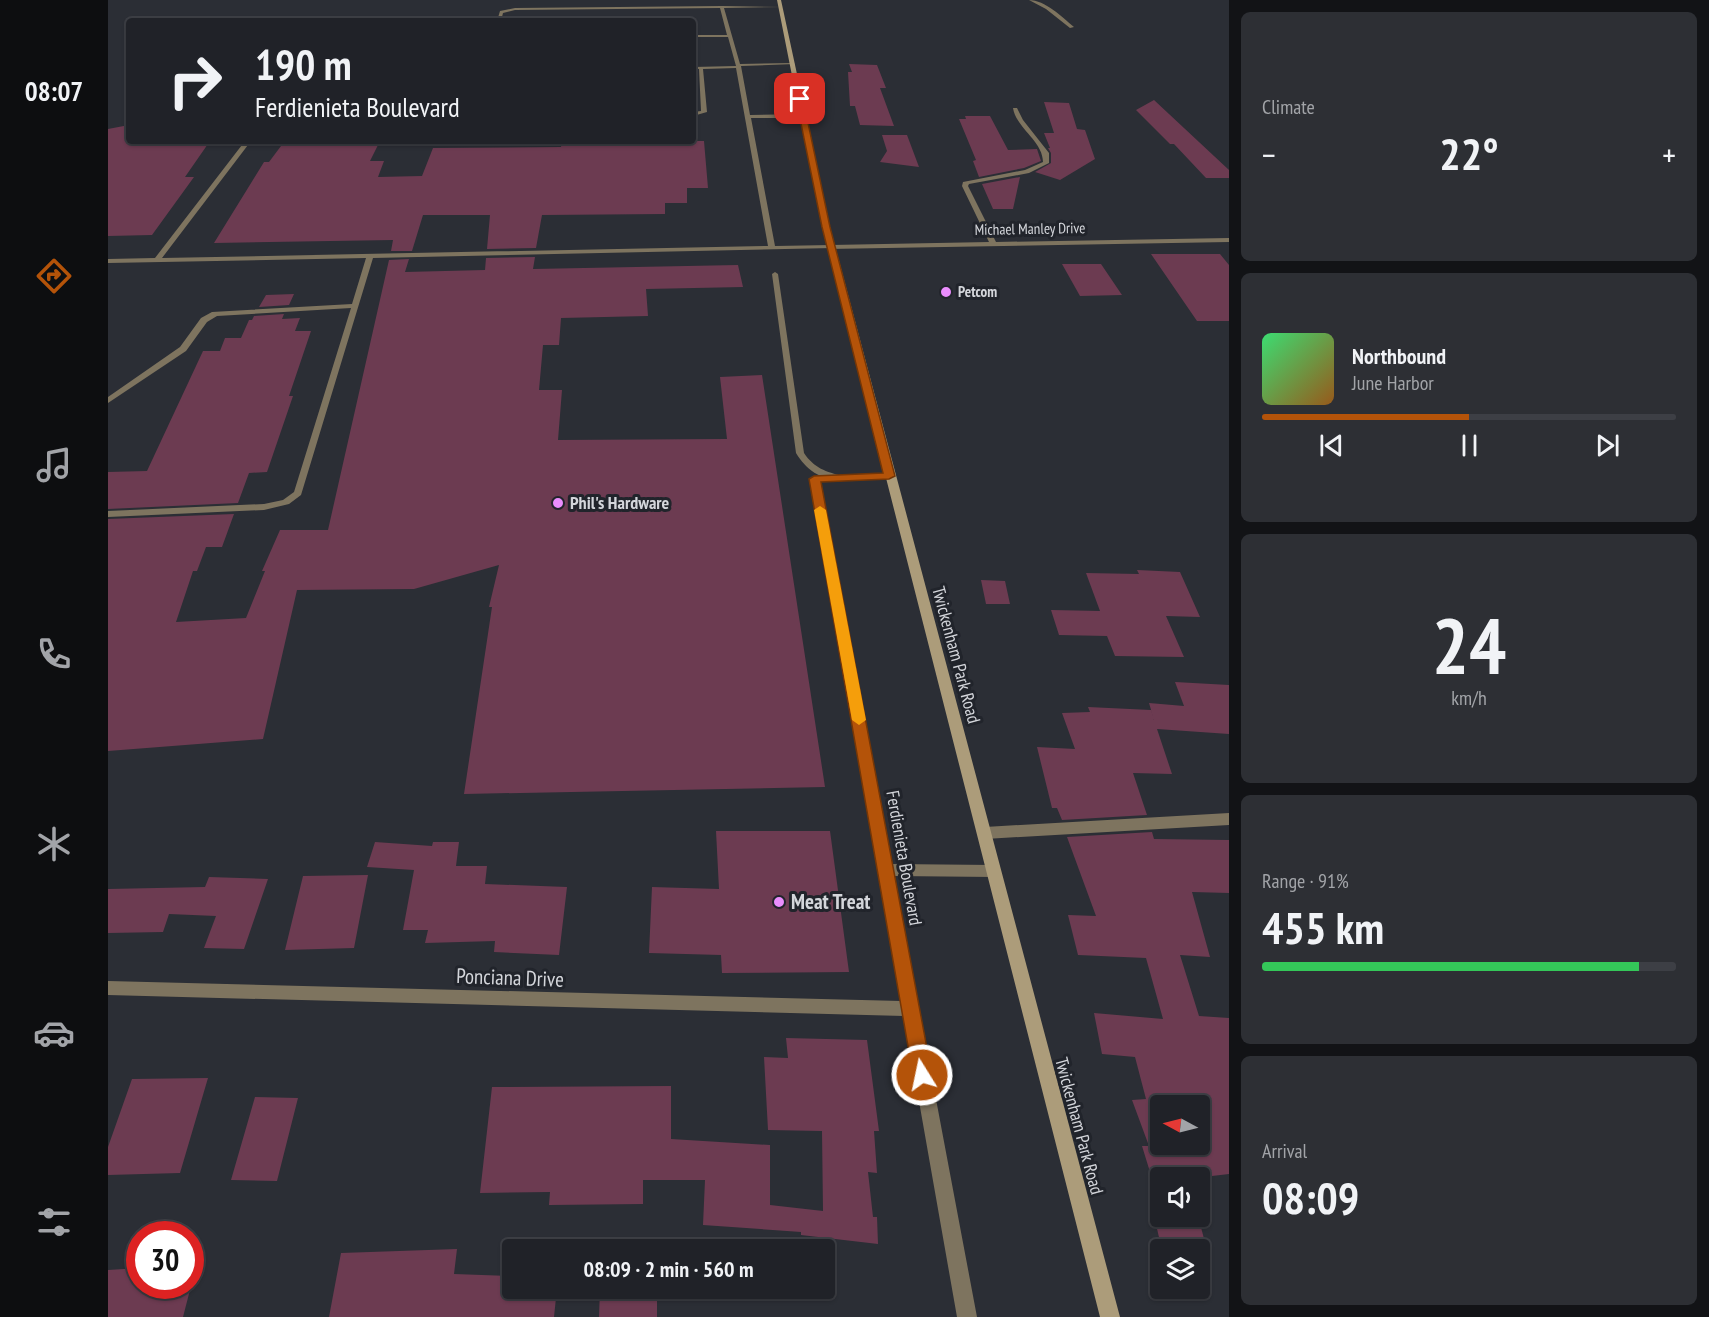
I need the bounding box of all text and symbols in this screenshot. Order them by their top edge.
text: 190 m [255,37,352,92]
icon: right [156,42,234,120]
pin [774,73,825,124]
text: 08:07 [25,74,83,108]
icon: arrive [783,82,816,115]
text: Ferdienieta Boulevard [255,90,460,124]
text: Climate [1262,94,1315,120]
text: 22° [1439,124,1499,182]
text: − [1262,133,1276,176]
text: + [1662,133,1676,176]
street label: Michael Manley Drive [974,218,1086,239]
icon: directions [33,255,75,297]
place label: Petcom [958,282,997,301]
marker: Petcom [939,285,953,299]
text: Northbound [1352,342,1446,370]
text: June Harbor [1352,370,1434,396]
icon: previous [1315,429,1348,462]
icon: pause [1453,429,1486,462]
icon: next [1591,429,1624,462]
icon: music [33,444,75,486]
place label: Phil's Hardware [570,491,670,514]
marker: Phil's Hardware [551,496,565,510]
street label: Twickenham Park Road [927,584,986,726]
text: 24 [1432,595,1506,696]
icon: phone [33,633,75,675]
text: km/h [1451,685,1487,711]
street label: Ferdienieta Boulevard [881,789,928,927]
icon: climate [33,823,75,865]
text: Range · 91% [1262,868,1349,894]
place label: Meat Treat [791,888,870,915]
marker: Meat Treat [772,895,786,909]
text: 455 km [1262,898,1384,956]
street label: Ponciana Drive [456,962,564,993]
icon: car [33,1012,75,1054]
position arrow [890,1043,954,1107]
street label: Twickenham Park Road [1050,1055,1109,1197]
north arrow [1150,1095,1210,1155]
map controls [1150,1095,1210,1299]
text: Arrival [1262,1138,1307,1164]
button: sound [1150,1167,1210,1227]
text: 08:09 [1262,1168,1359,1226]
icon: filters [33,1201,75,1243]
speed limit sign: 30 [126,1221,204,1299]
button: layers [1150,1239,1210,1299]
text: 08:09 · 2 min · 560 m [583,1255,754,1283]

